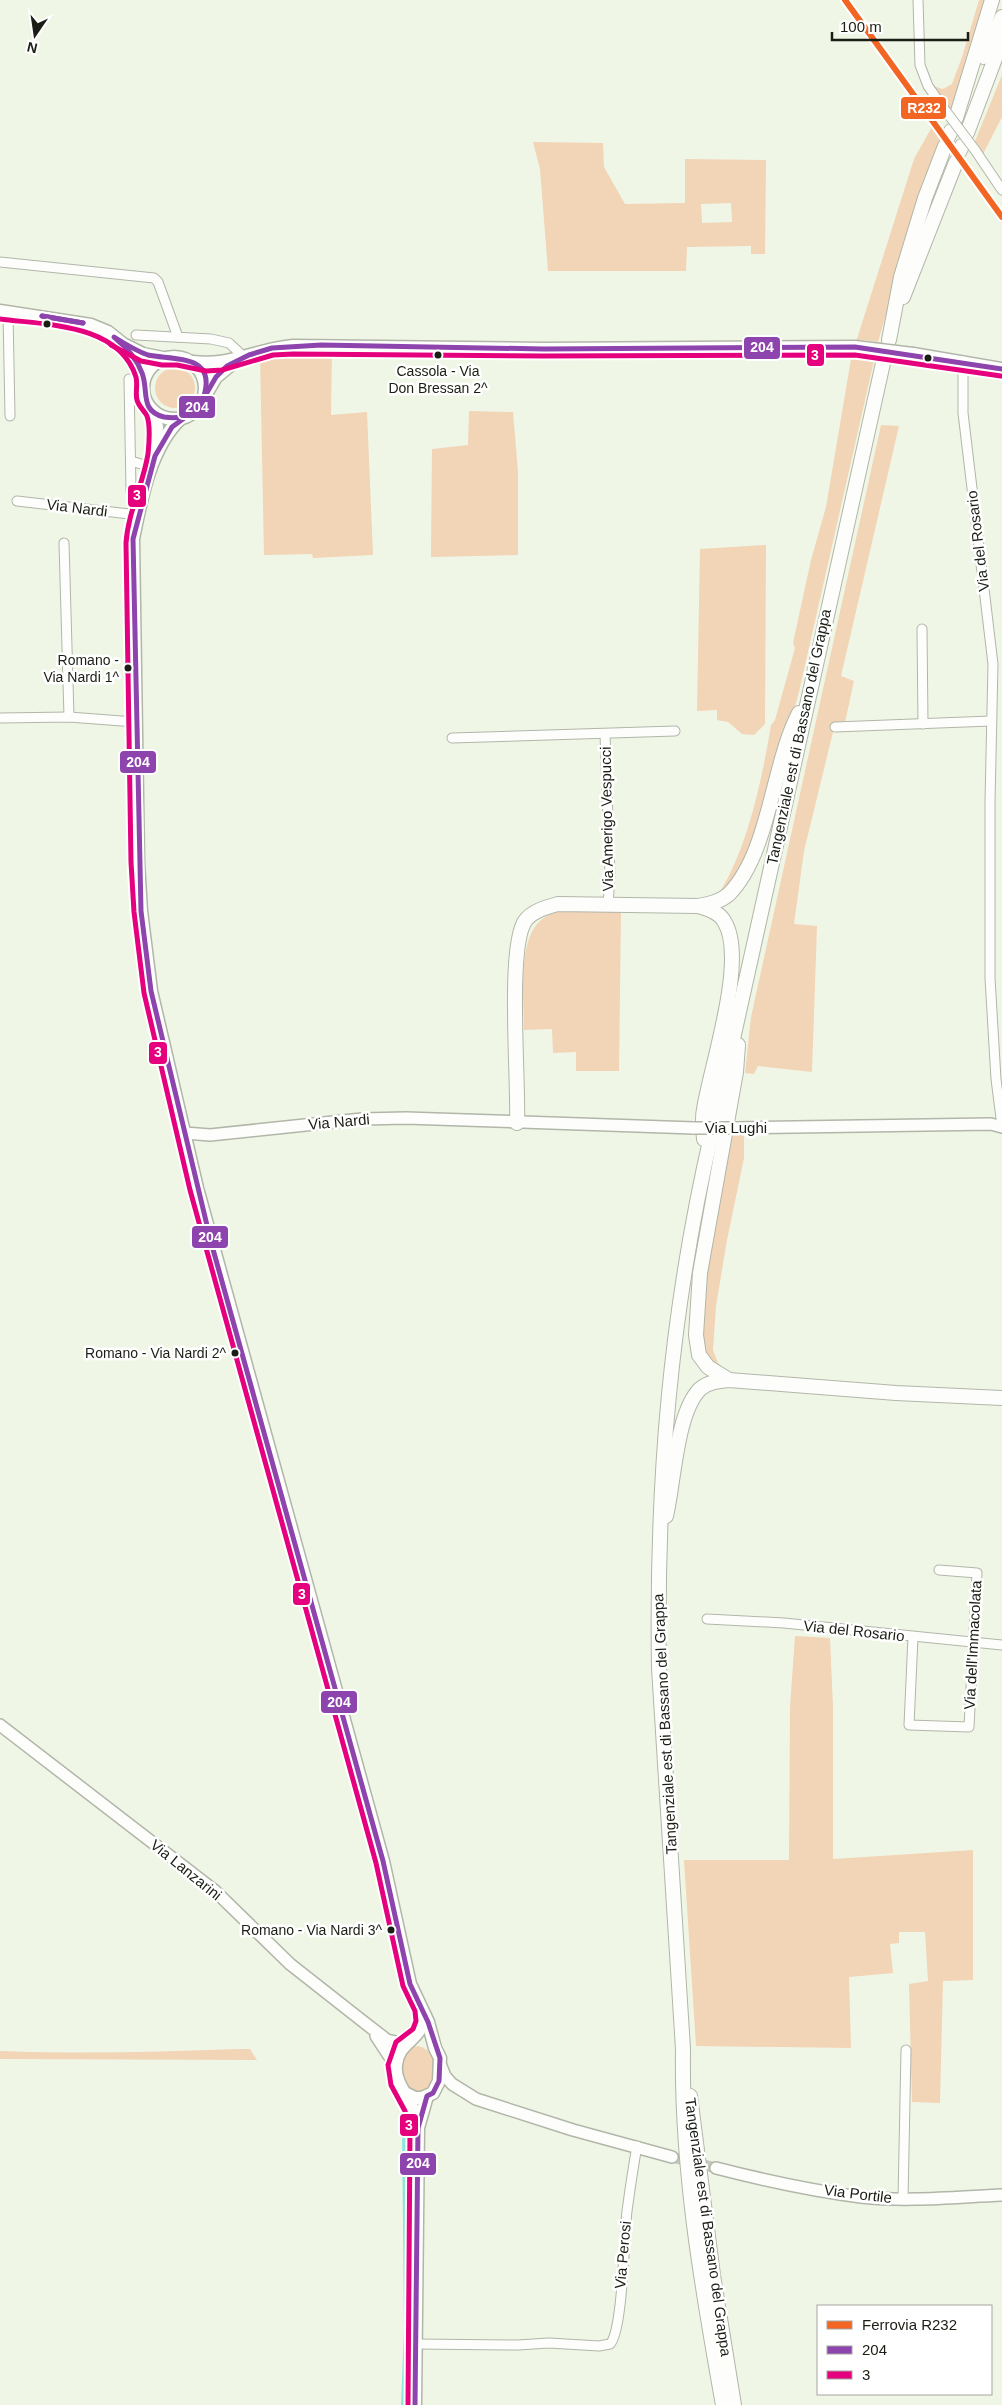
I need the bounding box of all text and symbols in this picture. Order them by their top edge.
north arrow [10,10,60,60]
scale bar [832,10,968,42]
text: 100 m [840,18,882,35]
text: N [25,39,39,57]
line badge: R232 [900,96,947,120]
text: R232 [907,100,941,116]
unlabelled marker [42,319,52,329]
line badge: 204 [743,336,781,360]
text: 204 [750,339,774,355]
line badge: 3 [806,343,825,367]
text: 3 [811,347,819,363]
marker: Cassola - Via Don Bressan 2^ [433,350,443,360]
unlabelled marker [923,353,933,363]
place label: Cassola - Via Don Bressan 2^ [388,363,488,396]
line badge: 204 [178,395,216,419]
text: 204 [185,399,209,415]
line badge: 3 [127,484,147,508]
text: 3 [133,487,141,503]
street label: Via del Rosario [963,490,992,592]
street label: Via Nardi [46,495,109,520]
street label: Tangenziale est di Bassano del Grappa [763,607,834,866]
place label: Romano - Via Nardi 1^ [43,652,119,685]
marker: Romano - Via Nardi 1^ [123,663,133,673]
street label: Via Amerigo Vespucci [597,746,616,892]
line badge: 204 [119,750,157,774]
text: 204 [126,754,150,770]
line badge: 3 [148,1041,168,1065]
text: 3 [154,1044,162,1060]
street label: Via Nardi [308,1110,370,1133]
street label: Via Lughi [705,1119,767,1136]
line badge: 204 [191,1225,229,1249]
text: 204 [198,1229,222,1245]
place label: Romano - Via Nardi 2^ [85,1345,226,1361]
marker: Romano - Via Nardi 2^ [230,1348,240,1358]
street label: Via dell'Immacolata [961,1579,984,1710]
line badge: 3 [292,1582,311,1606]
text: 3 [298,1586,306,1602]
street label: Tangenziale est di Bassano del Grappa [649,1593,680,1855]
street label: Via del Rosario [803,1617,905,1644]
line badge: 204 [320,1690,358,1714]
text: 204 [327,1694,351,1710]
street label: Via Lanzarini [147,1836,225,1903]
place label: Romano - Via Nardi 3^ [241,1922,382,1938]
marker: Romano - Via Nardi 3^ [386,1925,396,1935]
street label: Tangenziale est di Bassano del Grappa [682,2097,735,2358]
line badge: 3 [399,2113,419,2137]
text: 3 [405,2117,413,2133]
line badge: 204 [399,2152,437,2176]
text: 204 [406,2155,430,2171]
street label: Via Portile [823,2181,893,2206]
street label: Via Perosi [611,2220,634,2290]
legend [817,2305,992,2395]
text: Ferrovia R232 [862,2316,957,2333]
text: 204 [862,2341,887,2358]
text: 3 [862,2366,870,2383]

